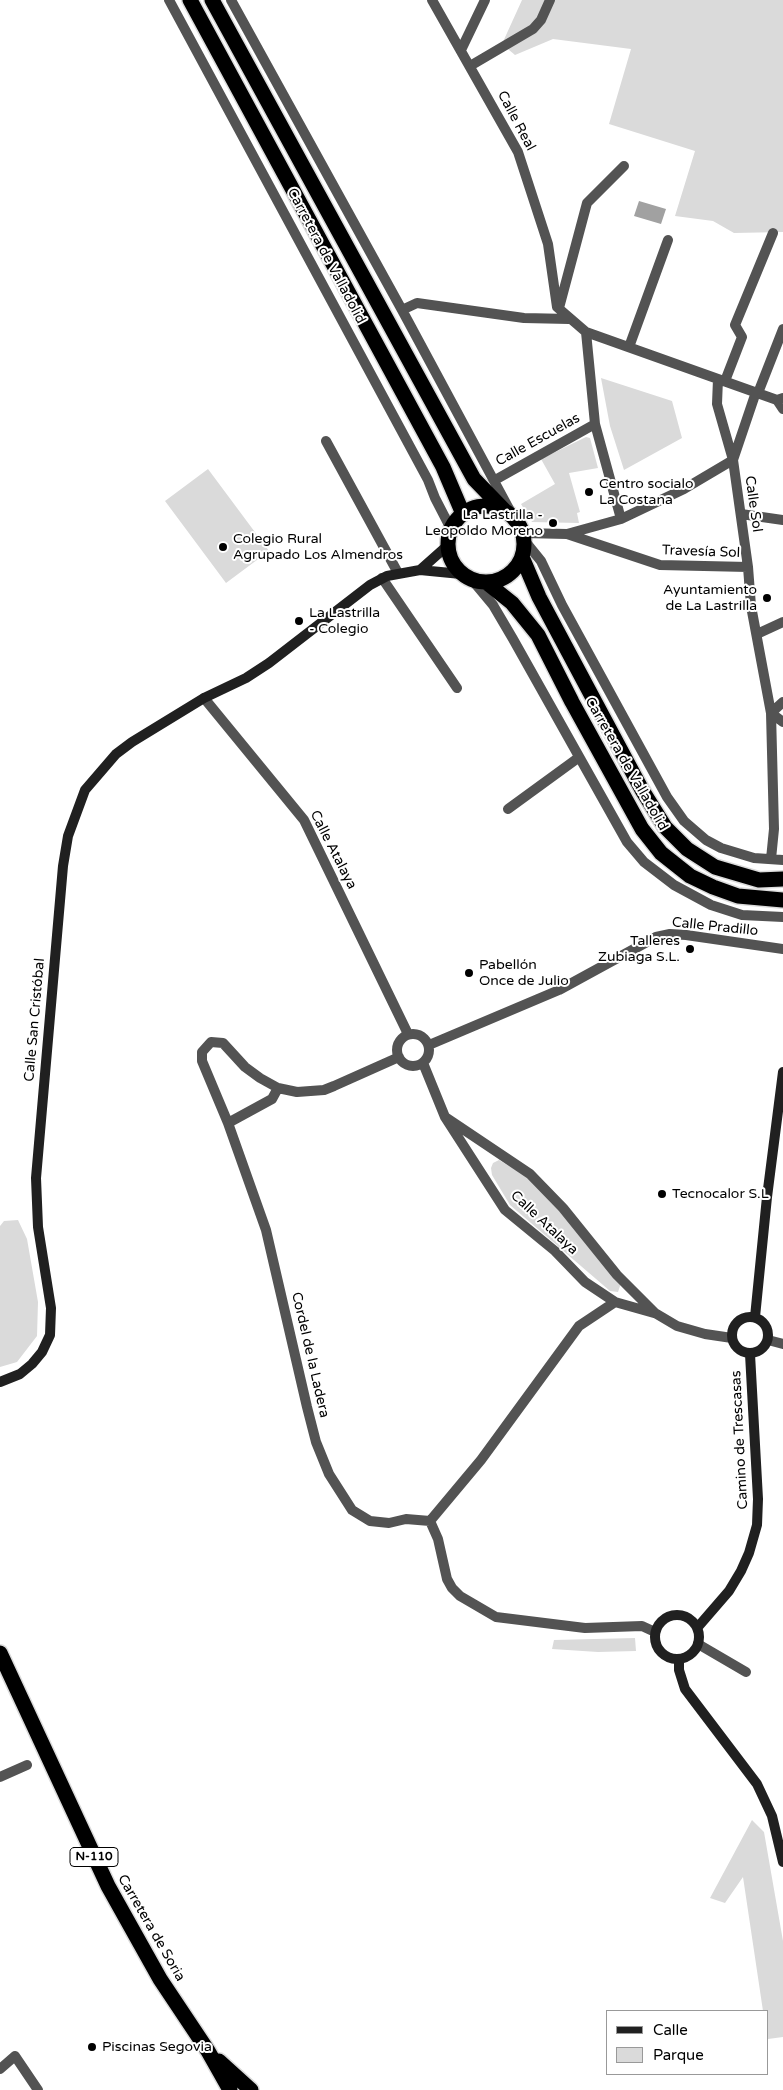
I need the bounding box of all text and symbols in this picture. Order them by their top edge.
street label: Calle Real [493,88,539,154]
street label: Carretera de Valladolid [283,185,369,327]
street label: Calle Escuelas [493,410,583,470]
street label: Calle Sol [741,475,765,533]
place label: Centro socialo La Costana [599,476,693,508]
marker: Centro socialo La Costana [583,486,595,498]
place label: La Lastrilla - Leopoldo Moreno [425,507,543,540]
marker: La Lastrilla - Leopoldo Moreno [547,517,559,529]
place label: Colegio Rural Agrupado Los Almendros [233,531,403,564]
marker: Colegio Rural Agrupado Los Almendros [217,541,229,553]
street label: Travesía Sol [662,542,740,562]
place label: Ayuntamiento de La Lastrilla [663,582,757,614]
marker: Ayuntamiento de La Lastrilla [761,592,773,604]
place label: La Lastrilla - Colegio [309,605,380,638]
marker: La Lastrilla - Colegio [293,615,305,627]
street label: Carretera de Valladolid [581,694,671,834]
street label: Calle Atalaya [306,808,360,892]
street label: Calle Pradillo [671,914,759,940]
place label: Talleres Zubiaga S.L. [598,933,680,966]
marker: Talleres Zubiaga S.L. [684,943,696,955]
place label: Pabellón Once de Julio [479,957,569,990]
street label: Calle San Cristóbal [21,958,49,1082]
marker: Pabellón Once de Julio [463,967,475,979]
place label: Tecnocalor S.L [672,1186,769,1202]
street label: Calle Atalaya [507,1188,581,1258]
marker: Tecnocalor S.L [656,1188,668,1200]
street label: Cordel de la Ladera [287,1291,333,1419]
street label: Camino de Trescasas [728,1370,752,1510]
road number: N-110 [70,1848,118,1866]
street label: Carretera de Soria [114,1872,188,1984]
legend [606,2010,768,2075]
text: Calle [653,2021,688,2039]
place label: Piscinas Segovia [102,2039,212,2055]
marker: Piscinas Segovia [86,2041,98,2053]
text: Parque [653,2046,704,2064]

